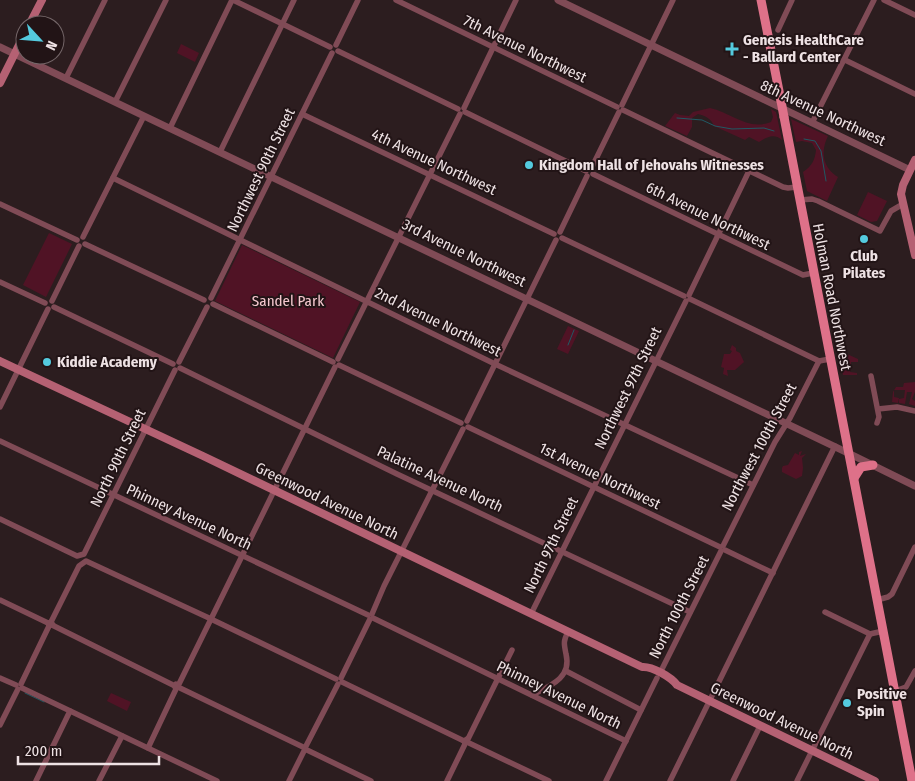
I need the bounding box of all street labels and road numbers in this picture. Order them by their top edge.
street label: 7th Avenue Northwest [461,11,590,87]
street label: 8th Avenue Northwest [758,76,889,150]
street label: Northwest 90th Street [223,105,299,235]
street label: 4th Avenue Northwest [369,125,499,199]
street label: 6th Avenue Northwest [643,178,773,254]
street label: 3rd Avenue Northwest [399,215,529,291]
street label: Holman Road Northwest [809,222,855,372]
street label: 2nd Avenue Northwest [372,284,504,360]
street label: Northwest 97th Street [591,324,665,452]
street label: Northwest 100th Street [718,380,800,514]
street label: North 90th Street [86,406,150,510]
street label: 1st Avenue Northwest [536,439,664,513]
street label: Palatine Avenue North [374,442,506,516]
street label: Greenwood Avenue North [253,459,401,543]
street label: Phinney Avenue North [123,480,255,554]
street label: North 97th Street [520,494,582,596]
street label: North 100th Street [645,552,713,662]
street label: Phinney Avenue North [494,657,624,733]
street label: Greenwood Avenue North [708,679,856,763]

